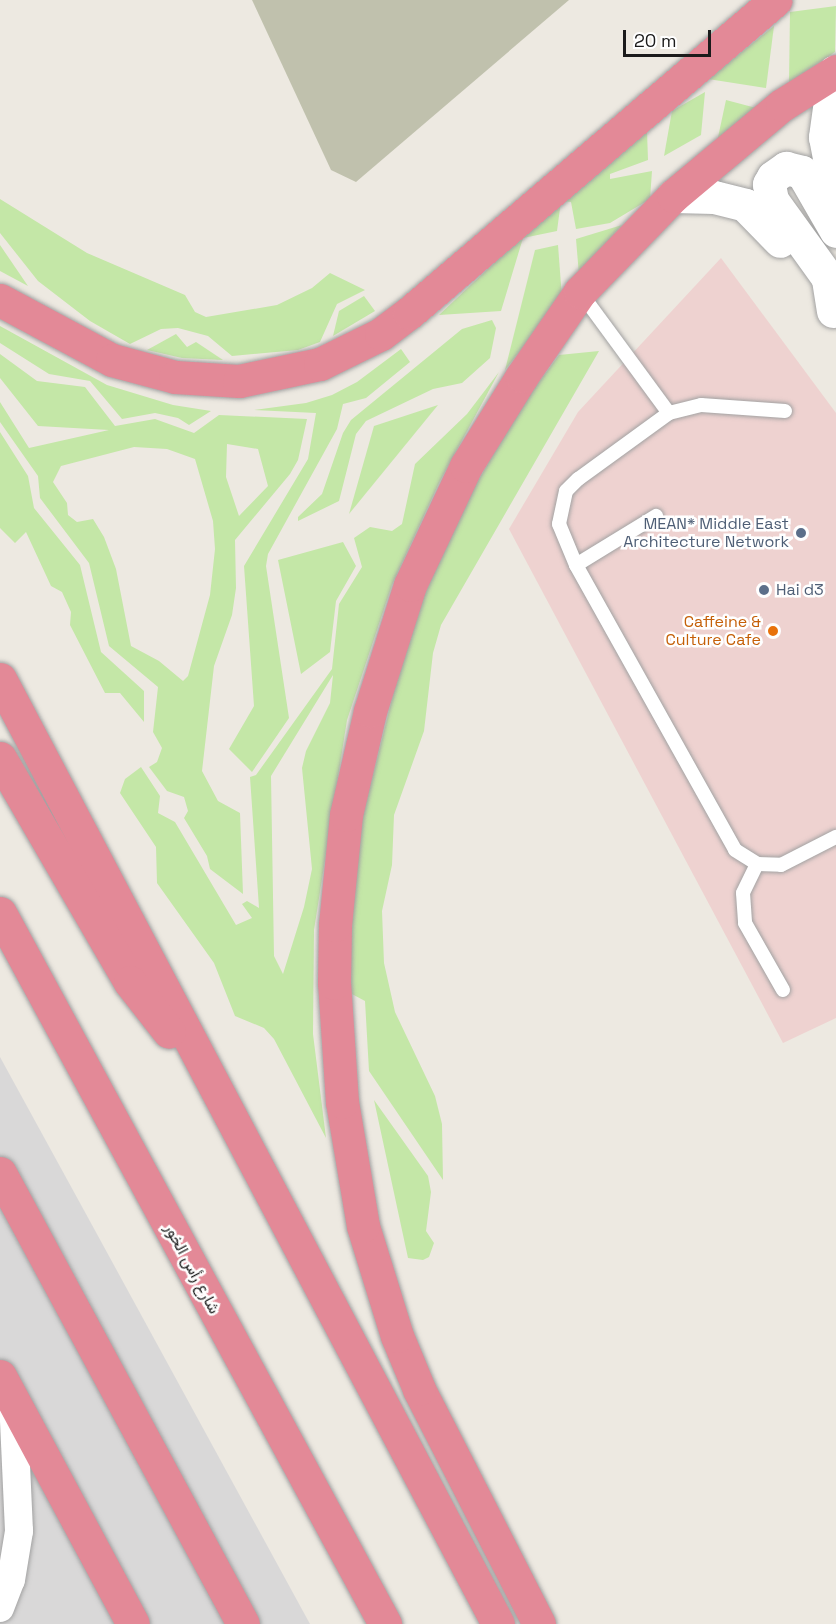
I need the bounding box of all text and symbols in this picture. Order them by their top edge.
scale bar [626,18,714,56]
text: 20 m [634,29,677,52]
place label: MEAN* Middle East Architecture Network [623,514,789,552]
marker: MEAN* Middle East Architecture Network [794,526,808,540]
place label: Hai d3 [776,580,824,600]
marker: Hai d3 [757,583,771,597]
place label: Caffeine & Culture Cafe [665,612,761,650]
marker: Caffeine & Culture Cafe [766,624,780,638]
street label: شارع رأس الخور [160,1221,224,1317]

